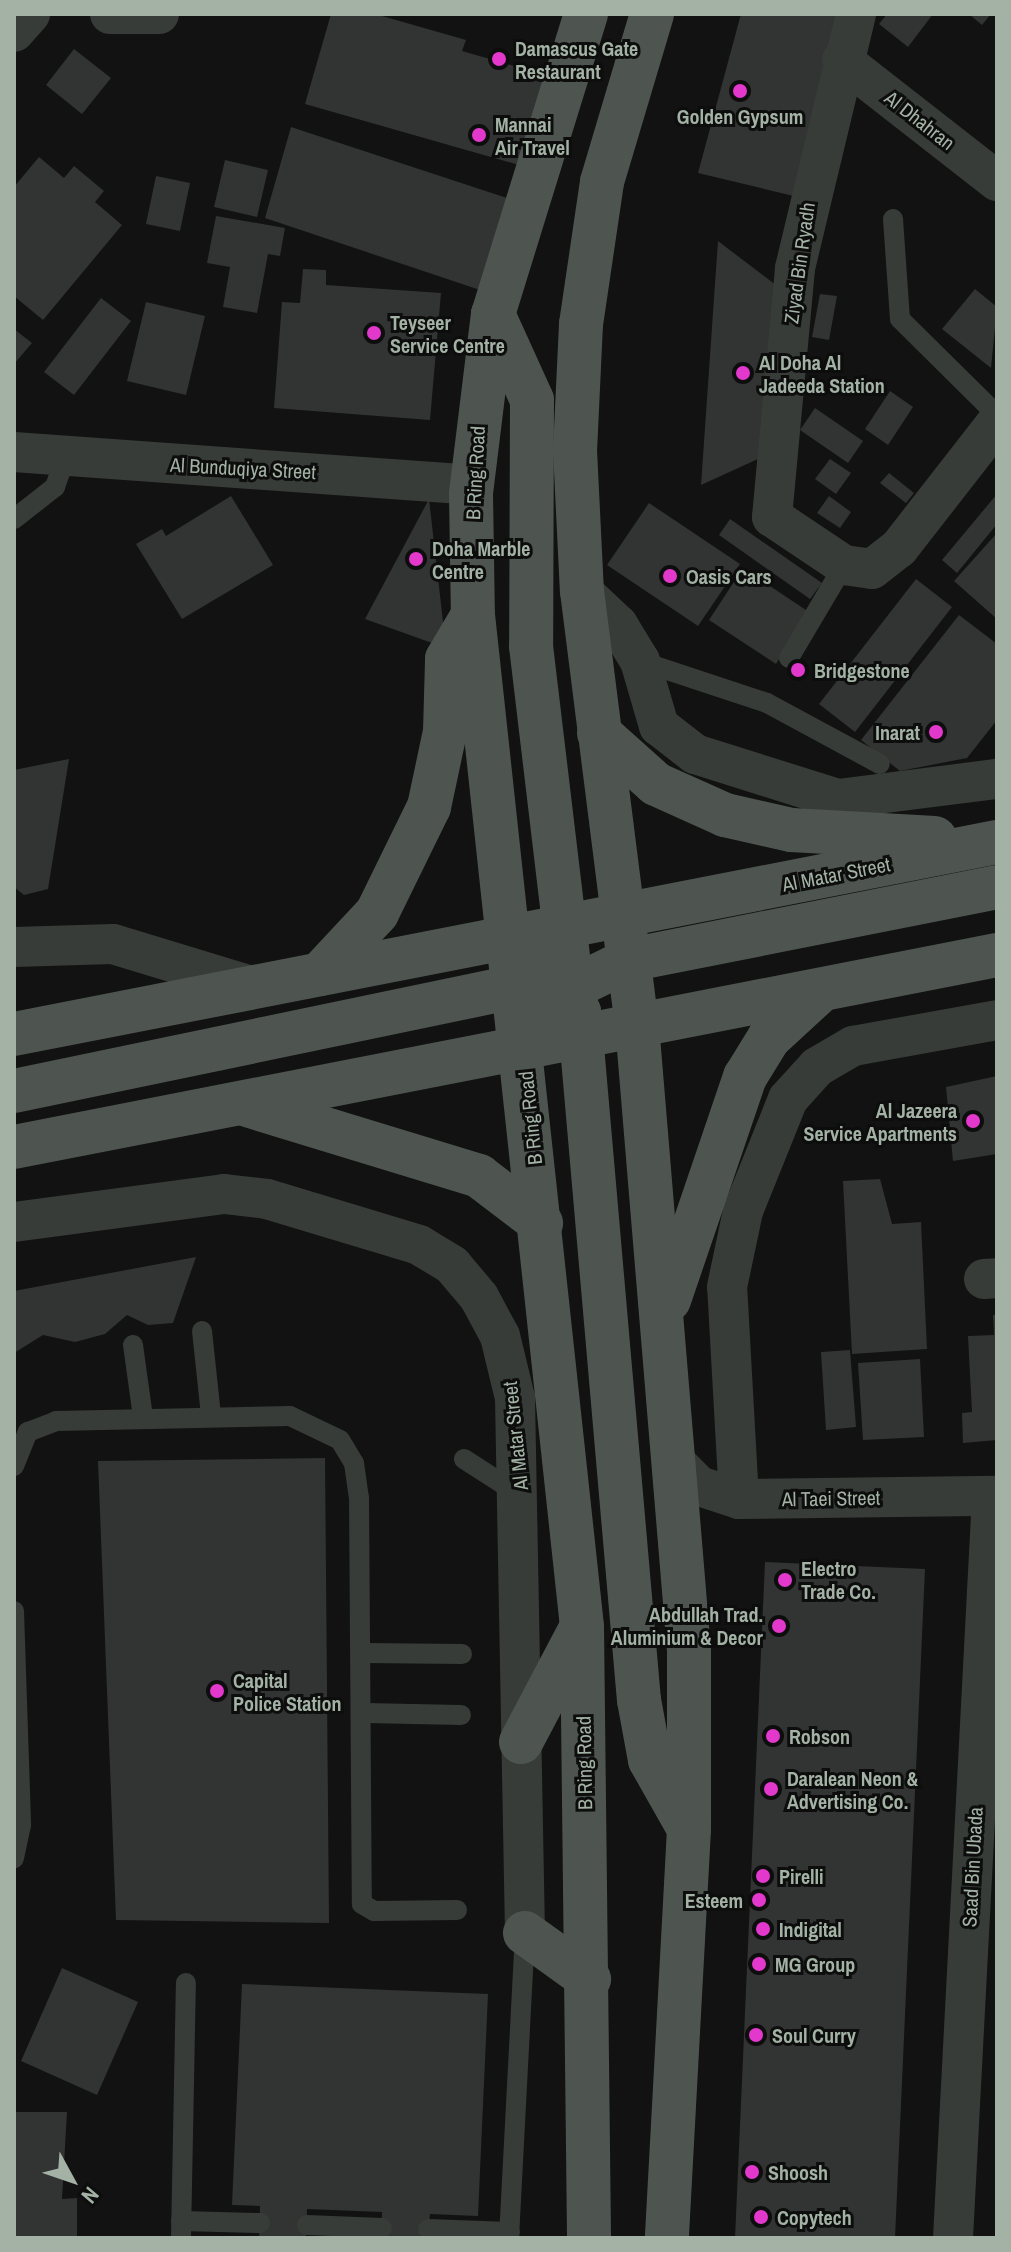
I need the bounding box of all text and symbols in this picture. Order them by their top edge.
place label: Damascus Gate Restaurant [515,36,638,83]
marker: Damascus Gate Restaurant [490,50,508,68]
marker: Golden Gypsum [731,82,749,100]
street label: Al Dhahran [880,85,960,155]
place label: Golden Gypsum [677,104,803,128]
place label: Mannai Air Travel [495,112,570,159]
marker: Mannai Air Travel [470,126,488,144]
street label: Ziyad Bin Ryadh [779,201,819,325]
place label: Teyseer Service Centre [390,310,505,357]
marker: Teyseer Service Centre [365,324,383,342]
place label: Al Doha Al Jadeeda Station [759,350,885,397]
marker: Al Doha Al Jadeeda Station [734,364,752,382]
street label: B Ring Road [461,425,489,521]
street label: Al Bunduqiya Street [170,452,316,484]
place label: Doha Marble Centre [432,536,530,583]
marker: Doha Marble Centre [407,550,425,568]
place label: Oasis Cars [686,564,772,588]
marker: Oasis Cars [661,567,679,585]
place label: Bridgestone [814,658,910,682]
marker: Bridgestone [789,661,807,679]
place label: Inarat [875,720,920,744]
marker: Inarat [927,723,945,741]
street label: Al Matar Street [780,852,892,896]
street label: B Ring Road [513,1070,547,1166]
place label: Al Jazeera Service Apartments [803,1098,957,1145]
marker: Al Jazeera Service Apartments [964,1112,982,1130]
street label: Al Matar Street [497,1380,533,1492]
street label: Al Taei Street [781,1485,881,1511]
place label: Electro Trade Co. [801,1556,876,1603]
marker: Electro Trade Co. [776,1571,794,1589]
place label: Abdullah Trad. Aluminium & Decor [611,1602,763,1649]
marker: Abdullah Trad. Aluminium & Decor [770,1617,788,1635]
place label: Capital Police Station [233,1668,341,1715]
marker: Capital Police Station [208,1682,226,1700]
street label: B Ring Road [571,1716,597,1810]
place label: Robson [789,1724,850,1748]
marker: Robson [764,1727,782,1745]
place label: Daralean Neon & Advertising Co. [787,1766,918,1813]
marker: Daralean Neon & Advertising Co. [762,1780,780,1798]
street label: Saad Bin Ubada [957,1806,987,1928]
place label: Pirelli [779,1864,824,1888]
marker: Pirelli [754,1867,772,1885]
place label: Esteem [685,1888,743,1912]
marker: Esteem [750,1891,768,1909]
place label: Indigital [779,1917,842,1941]
marker: Indigital [754,1920,772,1938]
place label: MG Group [775,1952,855,1976]
marker: MG Group [750,1955,768,1973]
place label: Soul Curry [772,2023,856,2047]
marker: Soul Curry [747,2026,765,2044]
north arrow [32,2140,112,2220]
place label: Shoosh [768,2160,828,2184]
marker: Shoosh [743,2163,761,2181]
text: N [75,2181,106,2210]
place label: Copytech [777,2205,852,2229]
marker: Copytech [752,2208,770,2226]

